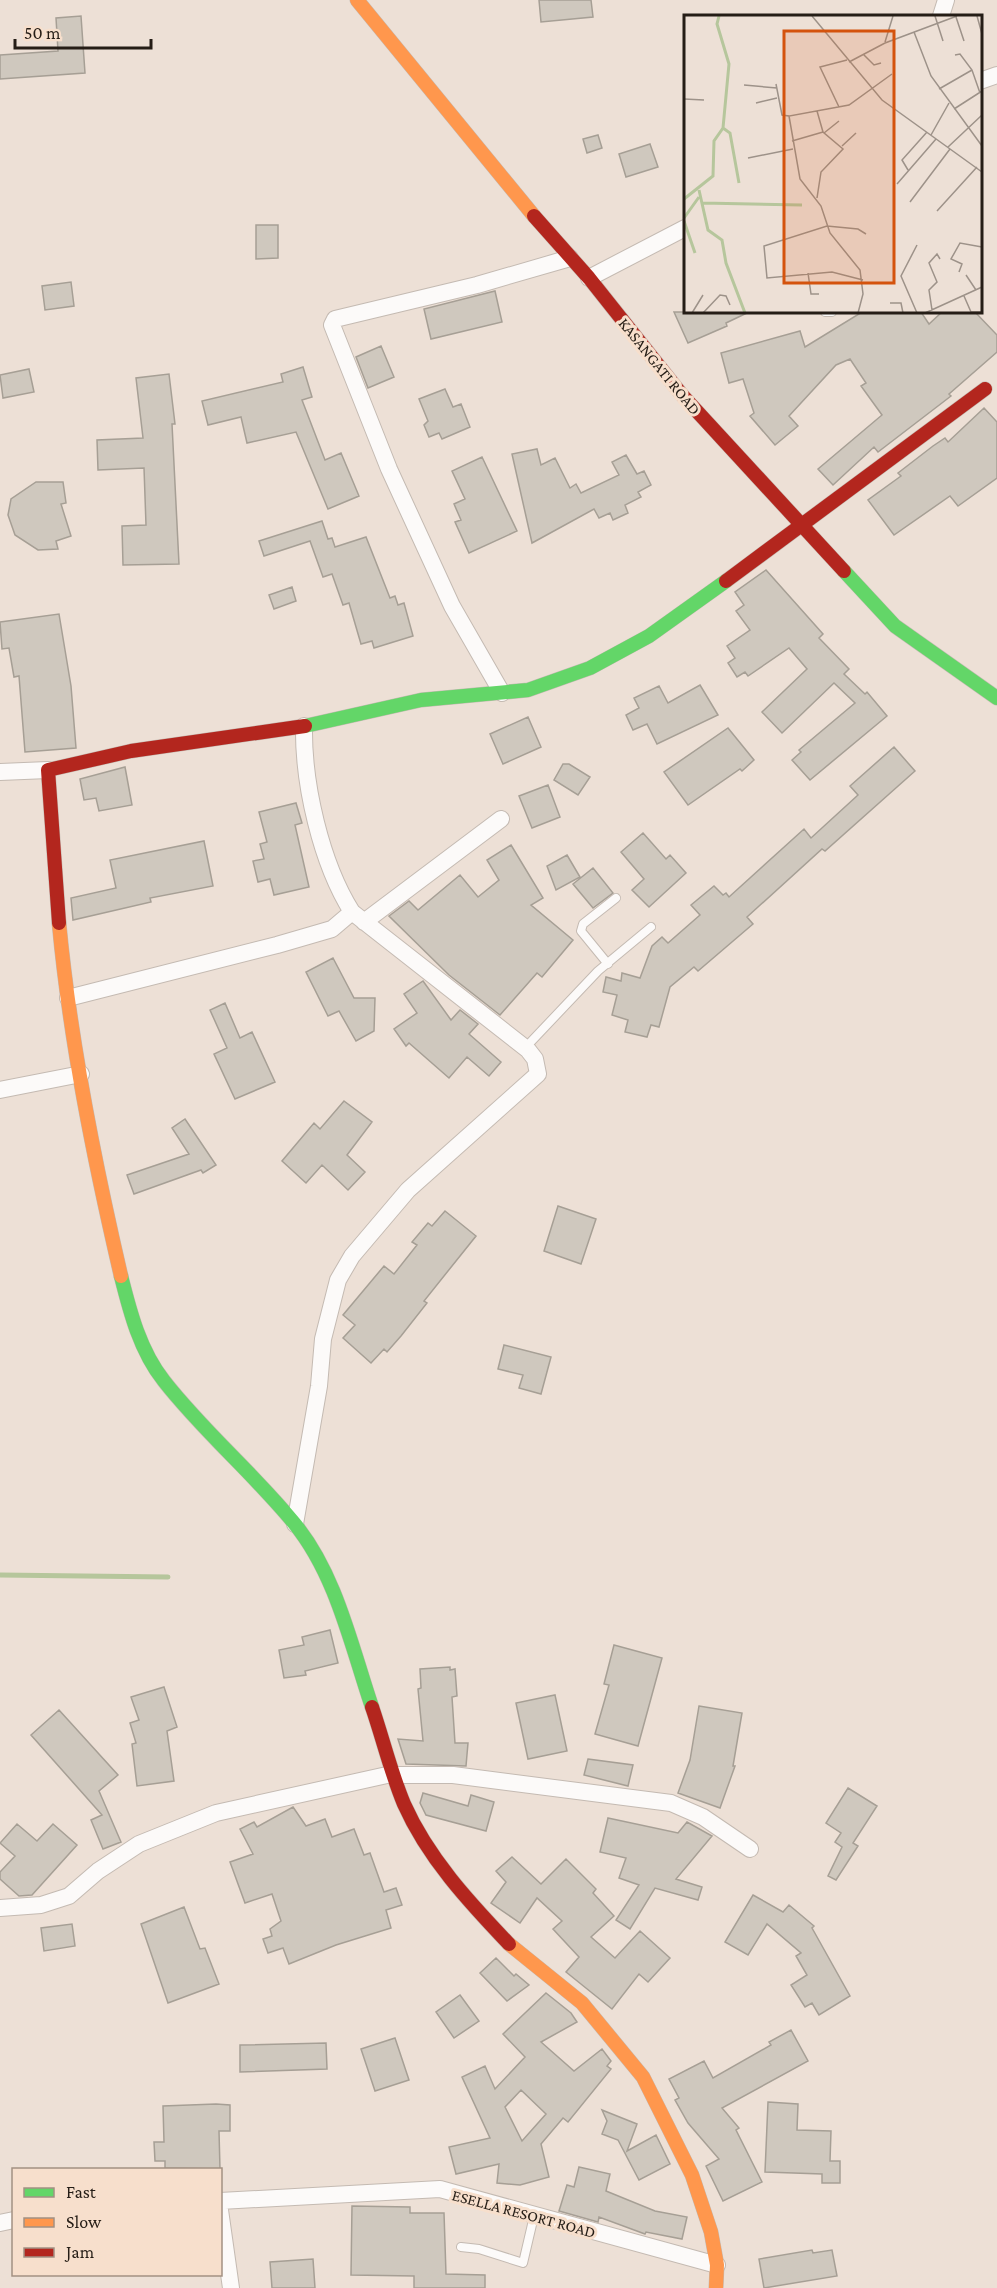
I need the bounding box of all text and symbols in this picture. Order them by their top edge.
scale bar [15,12,152,50]
inset map [684,15,982,314]
text: 50 m [24,23,61,43]
street label: KASANGATI ROAD [615,315,704,418]
legend [12,2168,222,2276]
text: Fast [66,2182,97,2202]
street label: ESELLA RESORT ROAD [450,2186,598,2241]
text: Slow [66,2212,102,2232]
text: Jam [64,2242,95,2262]

